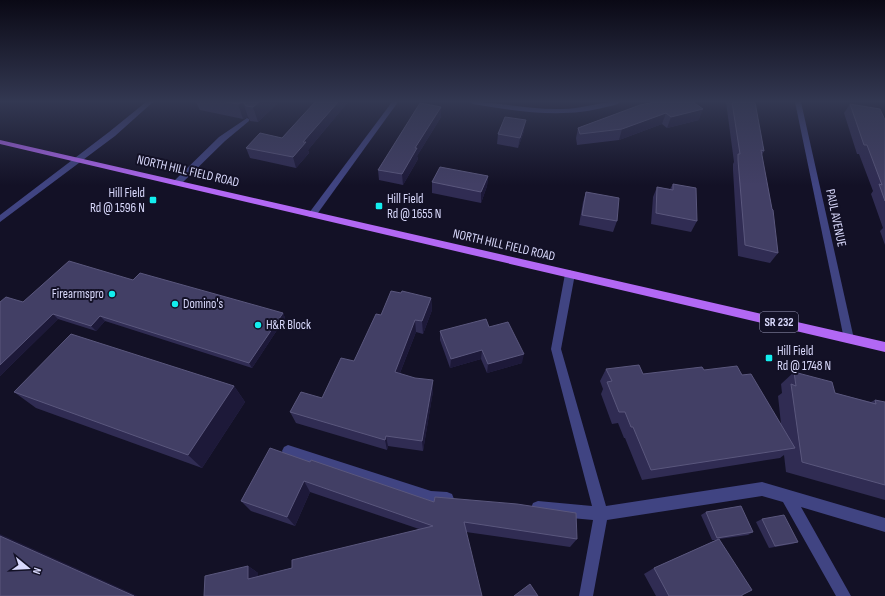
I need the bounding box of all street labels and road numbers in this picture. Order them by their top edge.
street label: NORTH HILL FIELD ROAD [135,151,241,191]
street label: PAUL AVENUE [822,188,850,248]
street label: NORTH HILL FIELD ROAD [451,225,557,265]
road number: SR 232 [760,312,798,332]

